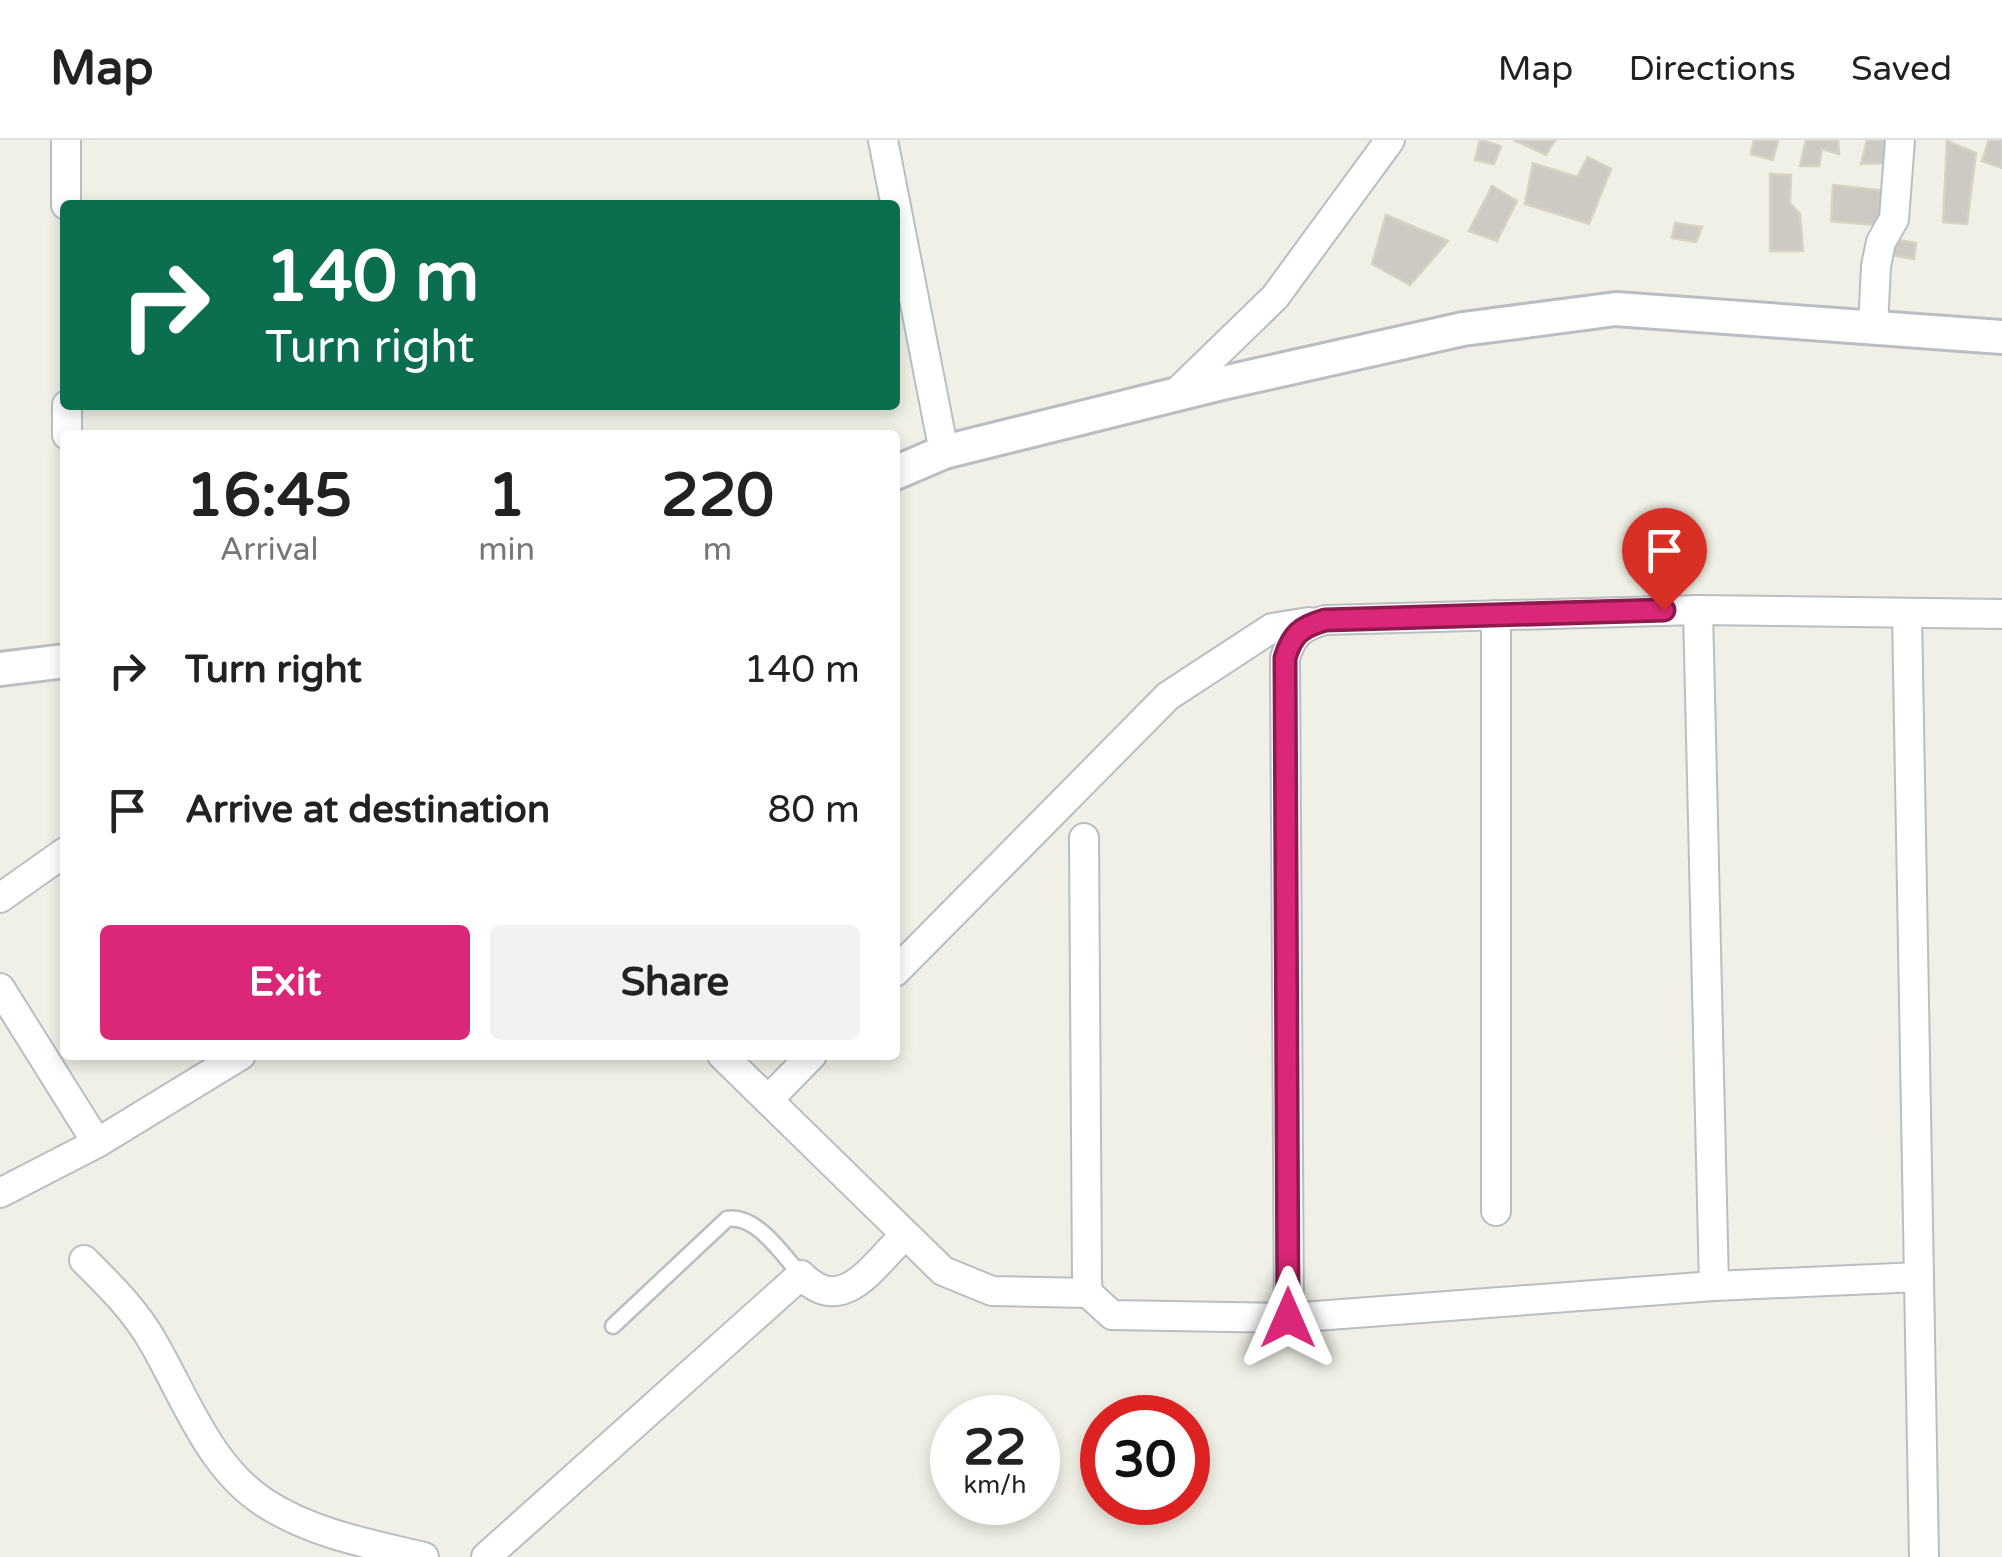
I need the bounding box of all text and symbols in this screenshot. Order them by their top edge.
text: Map [50,40,154,98]
text: Map [1498,48,1573,90]
text: Directions [1628,48,1796,90]
text: Saved [1851,48,1952,90]
text: 140 m [265,236,479,320]
icon: right [100,240,230,370]
text: Turn right [265,321,474,375]
text: 16:45 [186,460,352,532]
text: 1 [488,460,525,532]
text: 220 [661,460,774,532]
pin [1622,508,1707,611]
icon: arrive [1637,523,1692,578]
text: Arrival [220,531,319,569]
text: min [478,531,535,569]
text: m [703,531,732,569]
icon: right [100,643,155,698]
text: Turn right [185,647,362,693]
text: 140 m [744,647,860,693]
icon: arrive [100,783,155,838]
text: Arrive at destination [185,787,550,833]
text: 80 m [768,787,860,833]
button: Exit [100,925,470,1040]
button: Share [490,925,860,1040]
position arrow [1236,1266,1340,1370]
speed limit sign: 30 [1080,1395,1210,1525]
text: 22 [964,1418,1026,1478]
text: km/h [964,1470,1026,1500]

